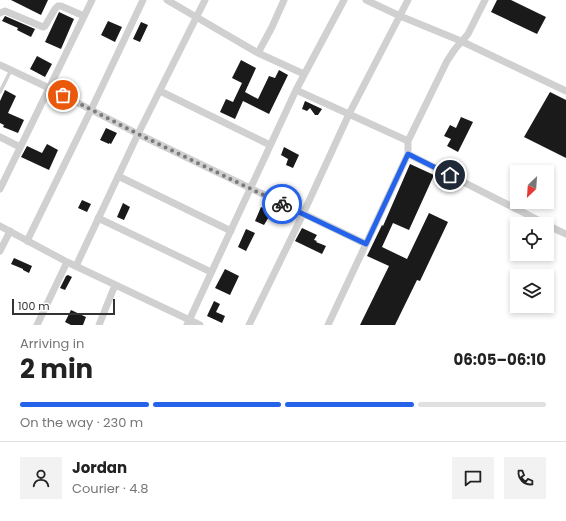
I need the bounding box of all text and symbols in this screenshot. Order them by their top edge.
pin [46,78,80,112]
icon: bag [52,84,74,106]
pin [433,158,467,192]
icon: home [439,164,461,186]
north arrow [510,165,554,209]
map controls [510,165,554,313]
courier [262,184,302,224]
icon: bike [271,193,293,215]
button: locate [510,217,554,261]
button: layers [510,269,554,313]
scale bar [12,297,115,316]
text: 100 m [18,298,50,314]
text: Arriving in [20,334,84,353]
text: 06:05–06:10 [453,349,546,370]
text: 2 min [20,351,93,387]
text: On the way · 230 m [20,413,143,432]
button: person [20,457,62,499]
text: Jordan [72,457,127,478]
button: chat [452,457,494,499]
button: phone [504,457,546,499]
text: Courier · 4.8 [72,479,148,498]

